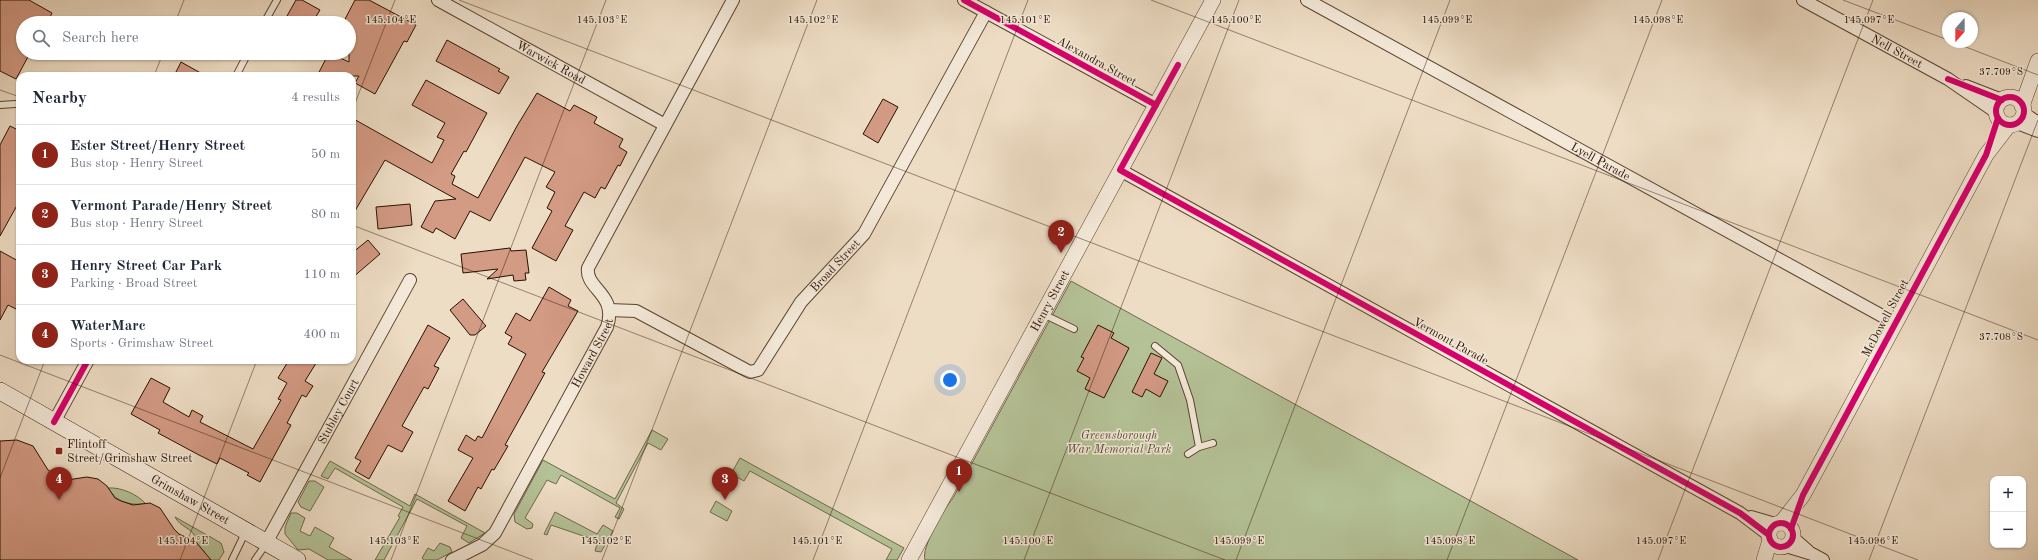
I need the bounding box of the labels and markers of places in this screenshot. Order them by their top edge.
pin: 2 [1048,220,1074,253]
place label: Flintoff Street/Grimshaw Street [67,439,192,465]
marker: Flintoff Street/Grimshaw Street [54,446,64,456]
pin: 1 [946,459,972,492]
pin: 4 [46,467,72,500]
pin: 3 [712,467,738,500]

